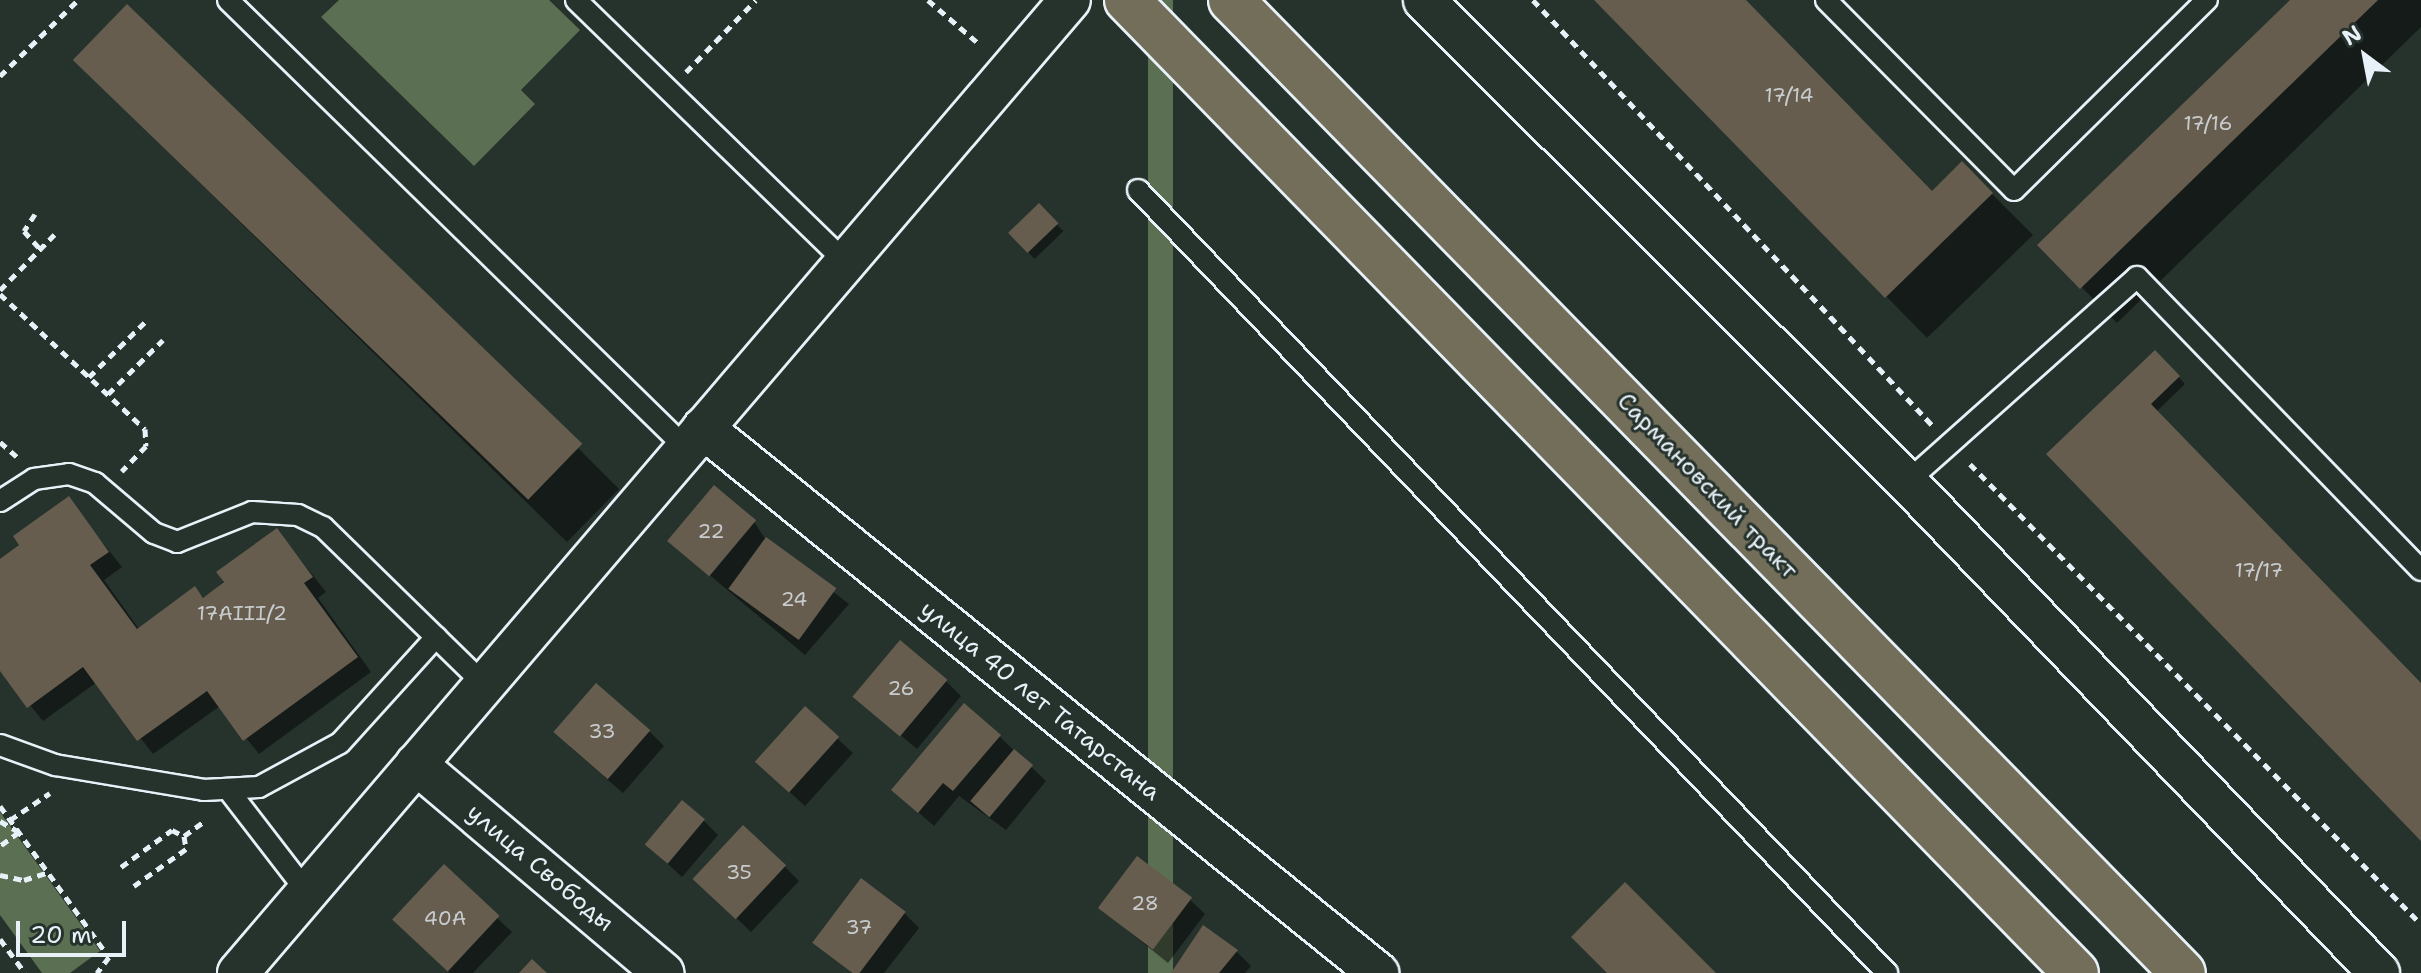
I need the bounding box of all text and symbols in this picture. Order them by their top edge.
north arrow [2325,16,2405,96]
text: N [2337,18,2367,52]
house number: 17/14 [1765,83,1813,107]
house number: 17/16 [2183,111,2233,135]
street label: Сармановский тракт [1611,387,1803,585]
house number: 22 [698,519,724,543]
house number: 17/17 [2235,558,2283,582]
house number: 24 [781,587,807,611]
street label: улица 40 лет Татарстана [914,595,1166,807]
house number: 17АIII/2 [197,601,287,625]
house number: 26 [887,676,915,700]
house number: 33 [589,719,615,743]
street label: улица Свободы [461,798,619,938]
house number: 35 [726,860,752,884]
house number: 28 [1131,891,1159,915]
scale bar [20,905,130,955]
house number: 40А [424,906,466,930]
house number: 37 [846,915,872,939]
text: 20 m [30,919,92,951]

